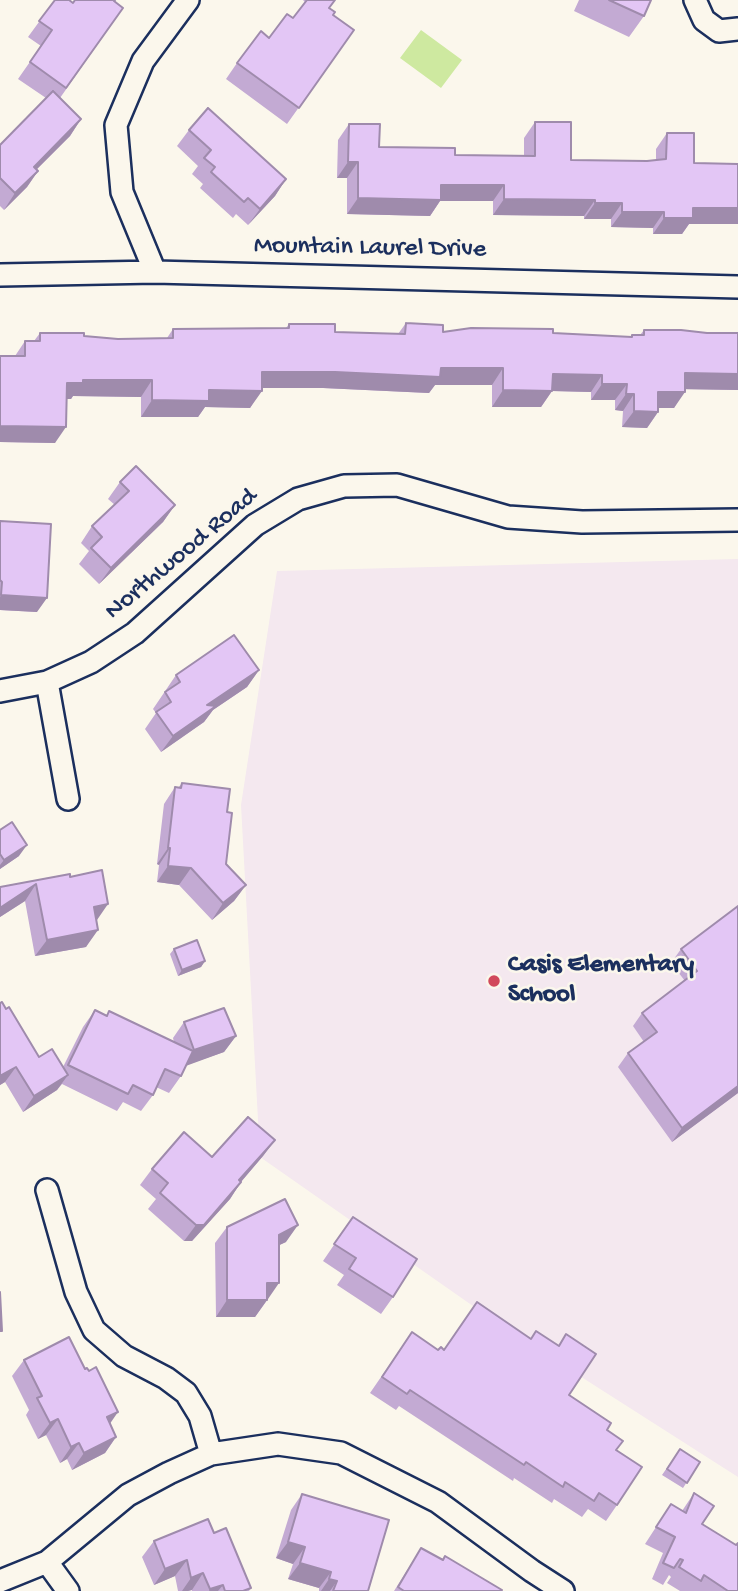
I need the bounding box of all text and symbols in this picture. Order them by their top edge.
street label: Mountain Laurel Drive [253,231,487,267]
street label: Northwood Road [99,482,265,628]
place label: Casis Elementary School [508,950,694,1012]
marker: Casis Elementary School [486,973,502,989]

